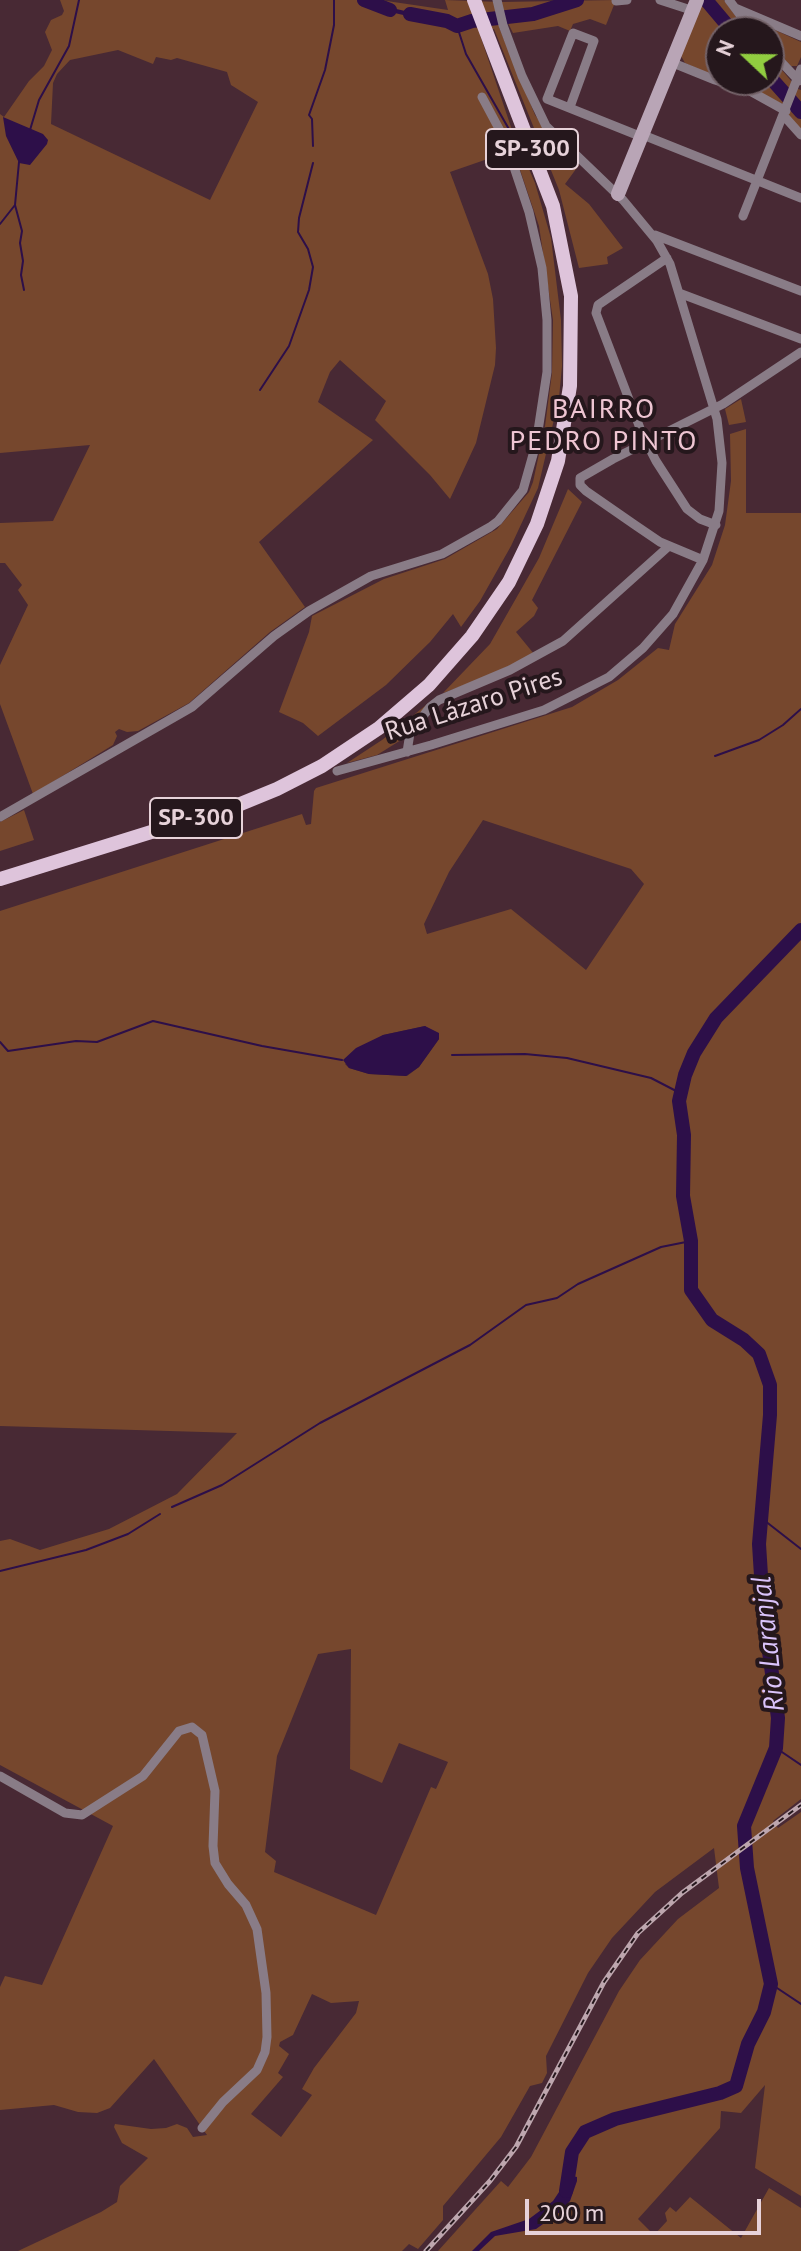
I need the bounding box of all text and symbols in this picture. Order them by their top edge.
north arrow [705,16,785,96]
text: N [709,36,740,60]
road number: SP-300 [486,129,578,169]
district label: BAIRRO PEDRO PINTO [509,393,699,459]
street label: Rua Lázaro Pires [382,662,566,748]
road number: SP-300 [150,798,242,838]
water label: Rio Laranjal [745,1575,793,1713]
scale bar [529,2183,765,2233]
text: 200 m [539,2197,604,2228]

